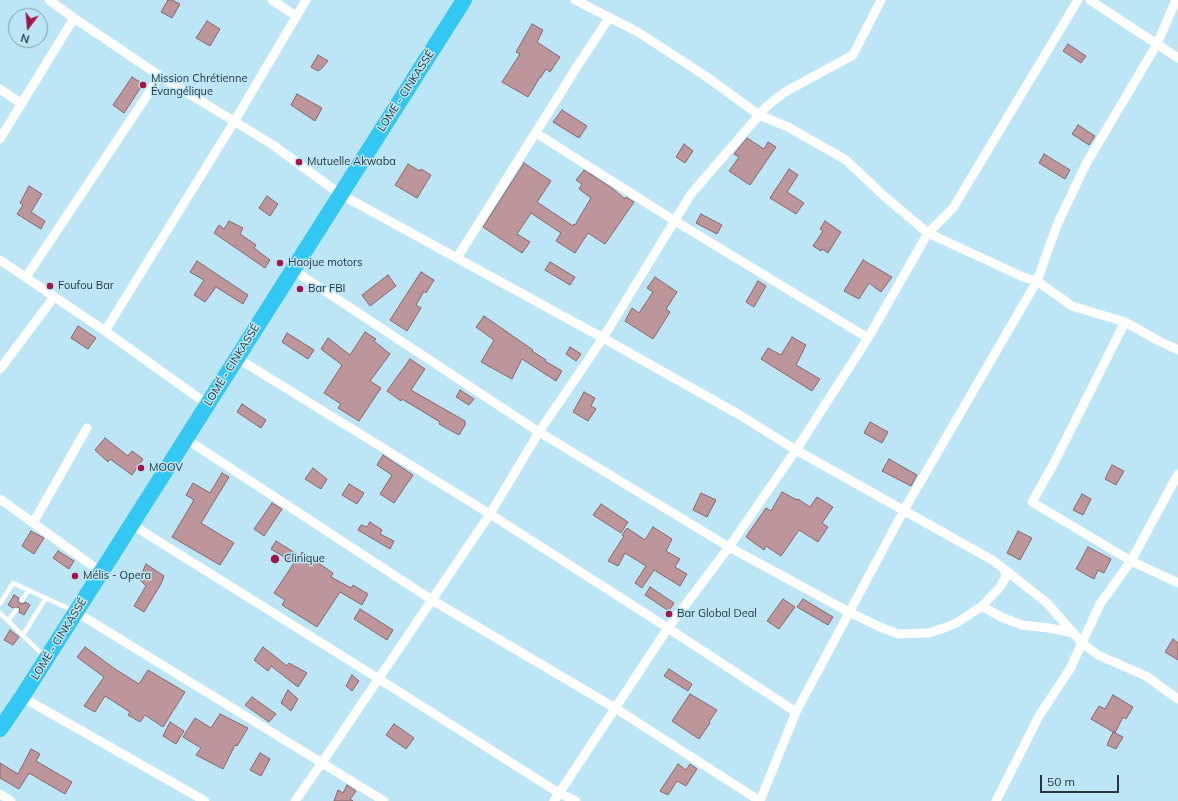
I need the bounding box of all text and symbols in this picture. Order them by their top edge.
north arrow [8,8,48,48]
text: N [19,31,31,46]
street label: LOMÉ - CINKASSÉ [375,48,437,134]
place label: Mission Chrétienne Évangélique [151,72,247,98]
marker: Mission Chrétienne Évangélique [138,80,148,90]
place label: Mutuelle Akwaba [307,155,396,169]
marker: Mutuelle Akwaba [294,157,304,167]
place label: Haojue motors [288,256,362,270]
marker: Haojue motors [275,258,285,268]
place label: Foufou Bar [58,279,114,293]
marker: Foufou Bar [45,281,55,291]
place label: Bar FBI [308,282,345,296]
marker: Bar FBI [295,284,305,294]
street label: LOMÉ - CINKASSÉ [202,322,262,408]
place label: MOOV [149,461,183,475]
marker: MOOV [136,463,146,473]
place label: Clinique [284,552,325,566]
marker: Clinique [269,553,281,565]
place label: Mélis - Opera [83,569,151,583]
marker: Mélis - Opera [70,571,80,581]
street label: LOMÉ - CINKASSÉ [29,596,89,682]
place label: Bar Global Deal [677,607,757,621]
marker: Bar Global Deal [664,609,674,619]
scale bar [1042,767,1121,793]
text: 50 m [1047,774,1075,789]

